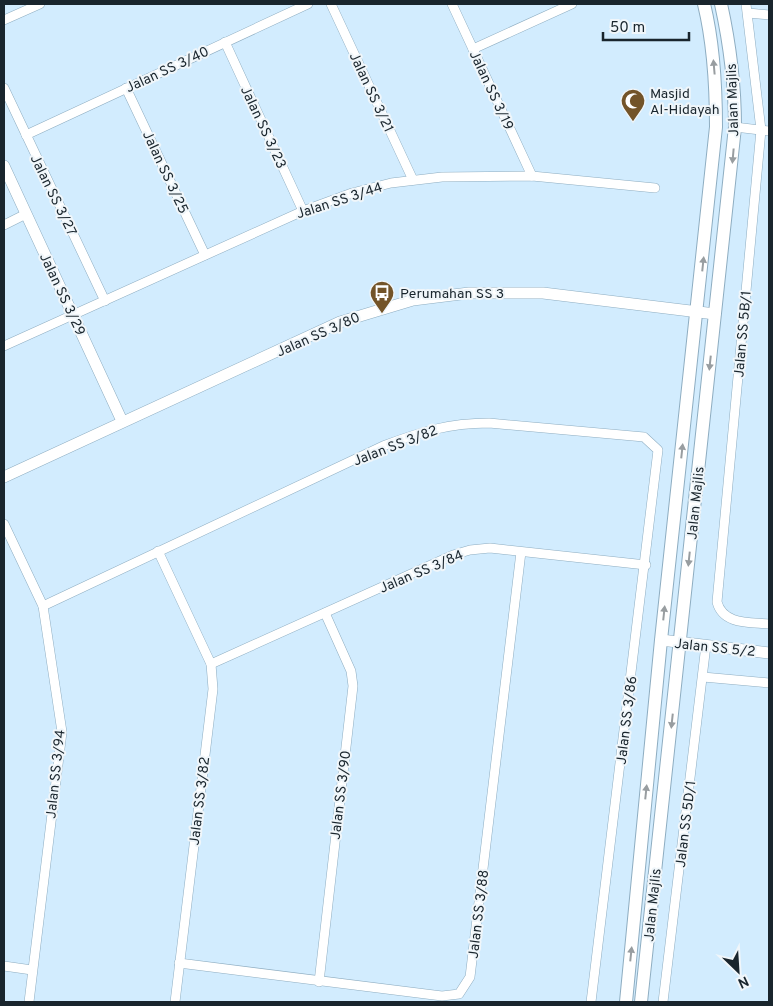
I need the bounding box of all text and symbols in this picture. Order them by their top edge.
scale bar [603,10,689,42]
text: 50 m [610,19,645,38]
street label: Jalan SS 3/40 [123,44,212,97]
street label: Jalan SS 3/19 [465,48,516,133]
street label: Jalan SS 3/21 [345,50,397,135]
one-way arrow [710,59,718,75]
street label: Jalan Majlis [724,63,743,137]
street label: Jalan SS 3/23 [236,84,289,172]
place label: Masjid Al-Hidayah [650,86,720,119]
mosque icon: Masjid Al-Hidayah [620,88,646,122]
street label: Jalan SS 3/25 [138,128,191,217]
one-way arrow [728,149,736,165]
street label: Jalan SS 3/27 [26,152,80,239]
street label: Jalan SS 3/44 [294,179,385,223]
street label: Jalan SS 3/29 [35,251,88,339]
one-way arrow [699,255,707,271]
bus stop icon: Perumahan SS 3 [369,280,395,314]
place label: Perumahan SS 3 [400,286,504,303]
street label: Jalan SS 5B/1 [731,290,756,378]
street label: Jalan SS 3/80 [274,309,363,361]
one-way arrow [706,355,714,371]
street label: Jalan SS 3/82 [351,422,440,470]
one-way arrow [678,443,686,459]
street label: Jalan Majlis [684,466,709,541]
street label: Jalan SS 3/84 [377,547,466,598]
one-way arrow [685,552,693,568]
one-way arrow [660,605,668,621]
street label: Jalan SS 5/2 [673,636,756,661]
street label: Jalan SS 3/86 [614,675,641,766]
one-way arrow [668,713,676,729]
street label: Jalan SS 3/94 [43,729,70,819]
street label: Jalan SS 3/90 [328,750,355,841]
street label: Jalan SS 3/82 [187,756,214,846]
street label: Jalan SS 5D/1 [673,780,700,869]
one-way arrow [643,784,651,800]
street label: Jalan Majlis [641,868,666,943]
street label: Jalan SS 3/88 [466,869,493,960]
one-way arrow [627,945,635,961]
north arrow [713,946,763,996]
text: N [735,972,751,991]

